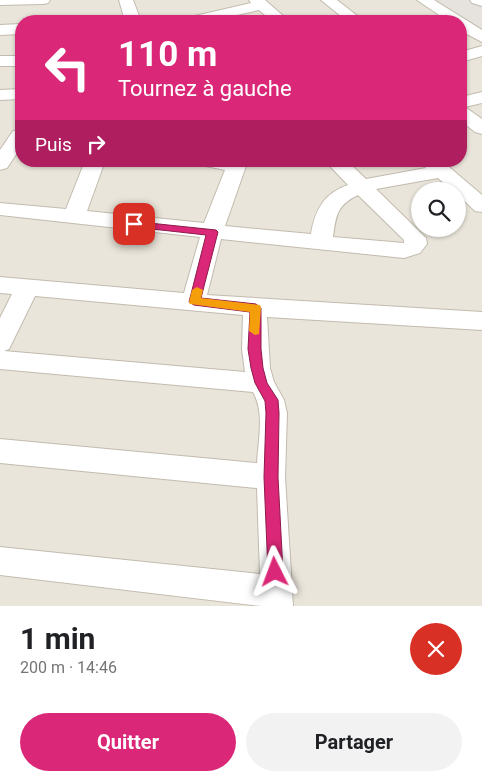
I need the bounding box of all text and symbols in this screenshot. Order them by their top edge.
text: 110 m [118,34,217,75]
icon: left [35,35,100,100]
text: Tournez à gauche [118,76,292,101]
icon: right [82,130,110,158]
text: Puis [35,133,72,156]
map controls [411,182,466,237]
button: search [411,182,466,237]
pin [113,203,155,245]
icon: arrive [120,210,148,238]
position arrow [248,545,300,597]
text: 1 min [20,621,95,656]
button: close [410,623,462,675]
text: 200 m · 14:46 [20,658,117,677]
button: Quitter [20,713,236,771]
button: Partager [246,713,462,771]

